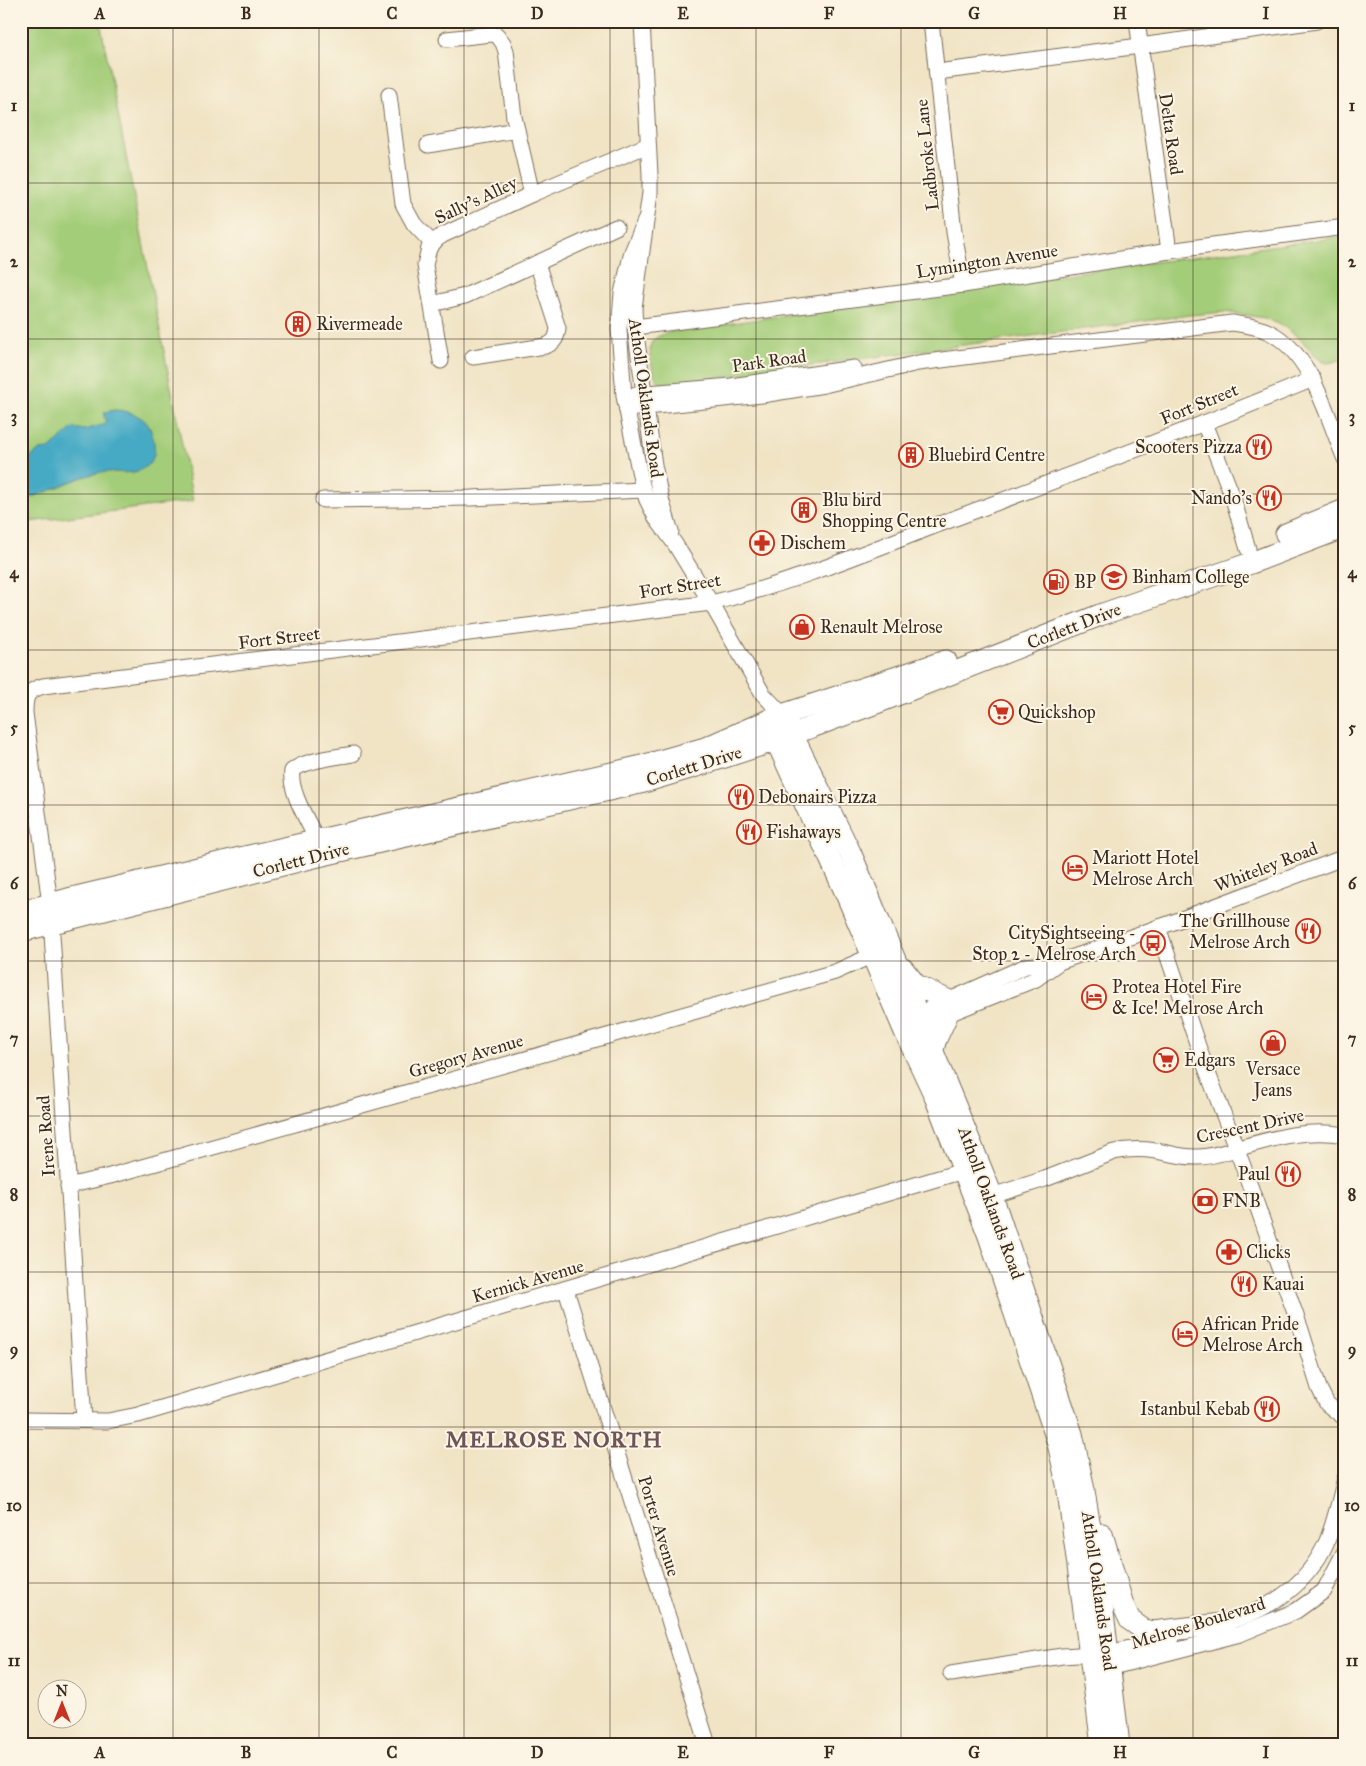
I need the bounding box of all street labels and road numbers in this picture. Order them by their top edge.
street label: Delta Road [1154,92,1188,176]
street label: Ladbroke Lane [910,98,944,212]
street label: Sally's Alley [431,171,521,229]
street label: Lymington Avenue [915,239,1059,284]
street label: Atholl Oaklands Road [624,316,668,479]
street label: Park Road [730,345,808,377]
street label: Fort Street [1157,378,1242,430]
street label: Fort Street [638,569,723,603]
street label: Corlett Drive [1024,598,1124,654]
street label: Fort Street [237,622,322,654]
street label: Corlett Drive [644,741,744,791]
street label: Corlett Drive [250,837,352,883]
street label: Whiteley Road [1211,837,1321,897]
street label: Gregory Avenue [406,1029,526,1084]
street label: Irene Road [32,1095,60,1177]
street label: Crescent Drive [1194,1104,1306,1148]
street label: Atholl Oaklands Road [953,1123,1029,1282]
street label: Kernick Avenue [470,1255,586,1307]
street label: Porter Avenue [633,1473,685,1579]
street label: Atholl Oaklands Road [1077,1509,1121,1672]
street label: Melrose Boulevard [1128,1592,1268,1654]

